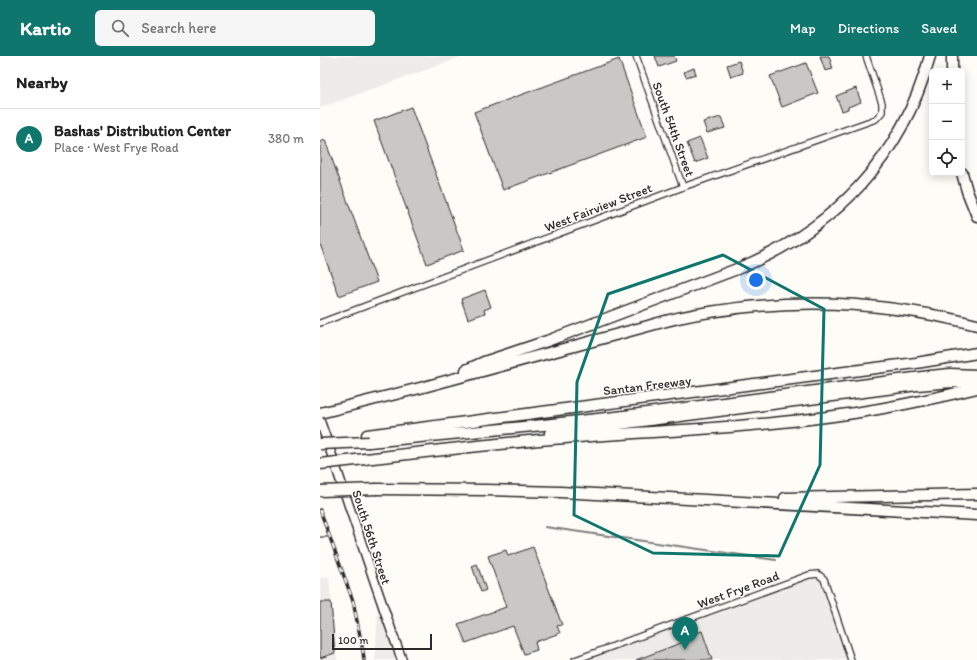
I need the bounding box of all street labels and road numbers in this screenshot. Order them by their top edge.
street label: South 54th Street [649,80,698,179]
street label: West Fairview Street [542,180,654,235]
street label: Santan Freeway [602,373,692,398]
street label: South 56th Street [349,488,394,586]
street label: West Frye Road [695,568,781,611]

